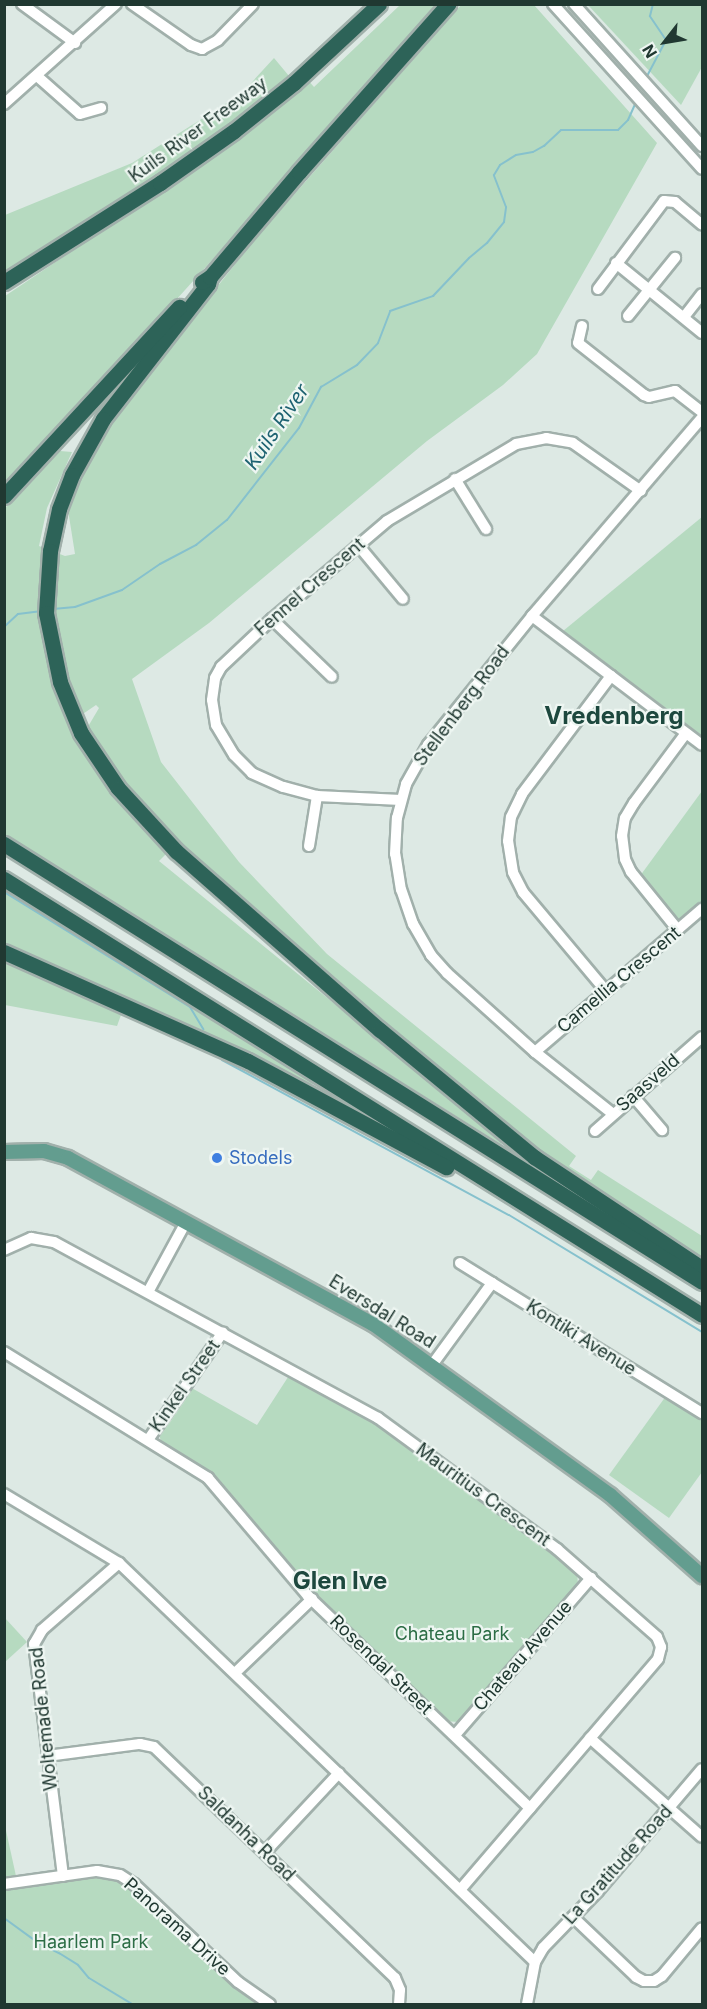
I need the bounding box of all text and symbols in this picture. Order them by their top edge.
north arrow [635,12,695,72]
text: N [638,41,661,62]
street label: Kuils River Freeway [125,73,271,187]
water label: Kuils River [240,380,314,474]
street label: Fennel Crescent [251,533,369,641]
street label: Stellenberg Road [410,642,514,770]
district label: Vredenberg [544,702,684,730]
street label: Camellia Crescent [553,922,685,1038]
street label: Saasveld [612,1050,684,1116]
place label: Stodels [229,1147,292,1169]
marker: Stodels [210,1151,224,1165]
street label: Eversdal Road [325,1271,439,1353]
street label: Kontiki Avenue [522,1296,640,1380]
street label: Kinkel Street [145,1336,225,1436]
street label: Mauritius Crescent [412,1439,554,1551]
district label: Glen Ive [293,1567,387,1595]
street label: Chateau Avenue [469,1596,577,1716]
street label: Rosendal Street [325,1611,437,1719]
park label: Chateau Park [395,1623,509,1645]
street label: Woltemade Road [26,1646,62,1792]
street label: Saldanha Road [193,1782,299,1886]
street label: La Gratitude Road [559,1801,677,1929]
street label: Panorama Drive [119,1874,235,1980]
park label: Haarlem Park [34,1931,148,1953]

